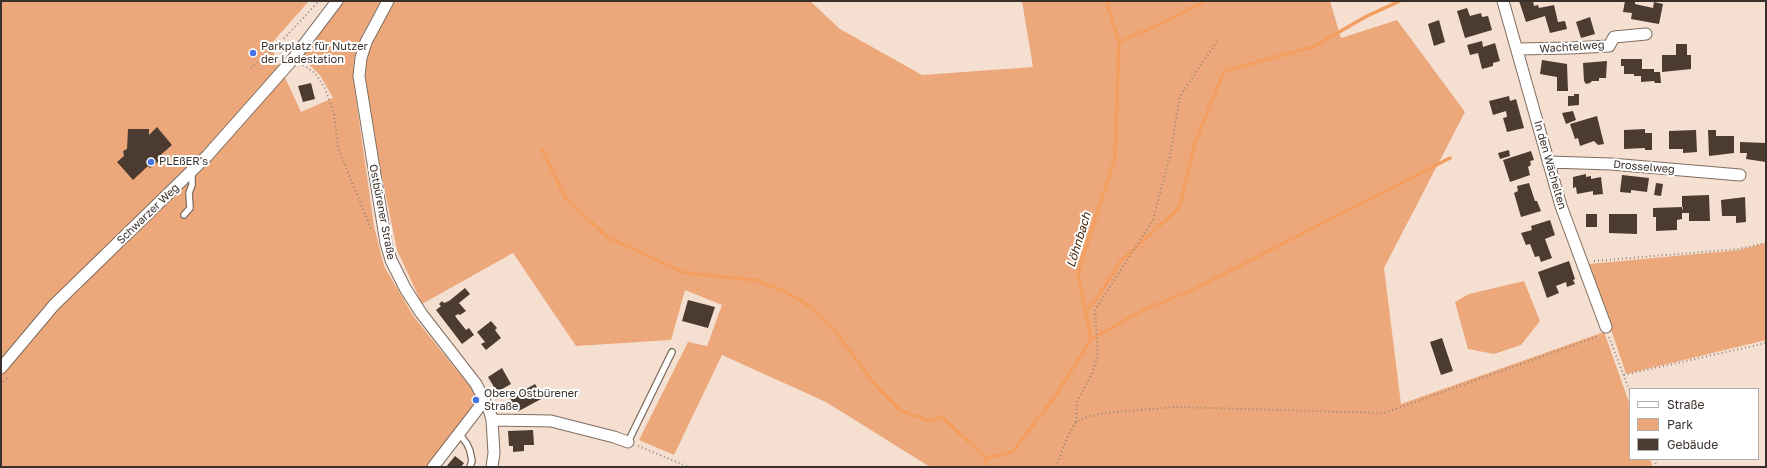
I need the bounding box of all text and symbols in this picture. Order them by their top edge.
street label: Wachtelweg [1539,38,1605,56]
place label: Parkplatz für Nutzer der Ladestation [261,40,368,66]
marker: Parkplatz für Nutzer der Ladestation [248,48,258,58]
street label: In den Wächelten [1531,119,1569,211]
place label: PLEßER's [159,155,208,169]
marker: PLEßER's [146,157,156,167]
street label: Drosselweg [1613,158,1675,176]
street label: Ostbürener Straße [366,163,398,261]
street label: Schwarzer Weg [114,181,182,247]
water label: Löhnbach [1064,211,1094,269]
place label: Obere Ostbürener Straße [484,387,578,413]
legend [1629,388,1759,460]
marker: Obere Ostbürener Straße [471,395,481,405]
text: Straße [1667,397,1705,412]
text: Park [1667,417,1693,432]
text: Gebäude [1667,437,1718,452]

